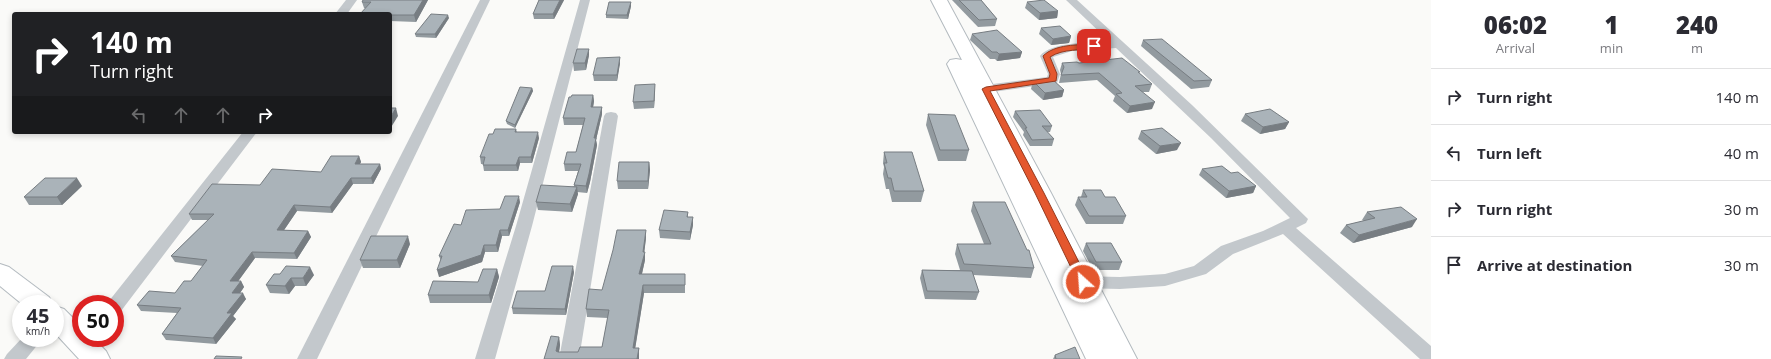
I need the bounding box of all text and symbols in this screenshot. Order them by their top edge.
text: 06:02 [1484,8,1547,41]
text: 1 [1604,8,1619,41]
text: 240 [1676,8,1718,41]
text: 140 m [90,23,173,61]
icon: right [24,28,76,80]
pin [1077,29,1111,63]
icon: arrive [1083,35,1105,57]
text: Arrival [1496,39,1535,57]
text: min [1600,39,1623,57]
text: m [1691,39,1703,57]
text: Turn right [90,59,173,83]
icon: right [1443,86,1465,108]
text: Turn right [1477,87,1552,107]
text: 140 m [1715,87,1759,107]
icon: left [128,104,150,126]
icon: ahead [170,104,192,126]
icon: ahead [212,104,234,126]
icon: right [254,104,276,126]
icon: left [1443,142,1465,164]
text: Turn left [1477,143,1542,163]
text: 40 m [1724,143,1759,163]
icon: right [1443,198,1465,220]
text: Turn right [1477,199,1552,219]
text: 30 m [1724,199,1759,219]
icon: arrive [1443,254,1465,276]
text: Arrive at destination [1477,255,1632,275]
text: 30 m [1724,255,1759,275]
position arrow [1062,261,1104,303]
speed limit sign: 50 [72,295,124,347]
text: 45 [27,302,49,329]
text: km/h [26,324,50,338]

